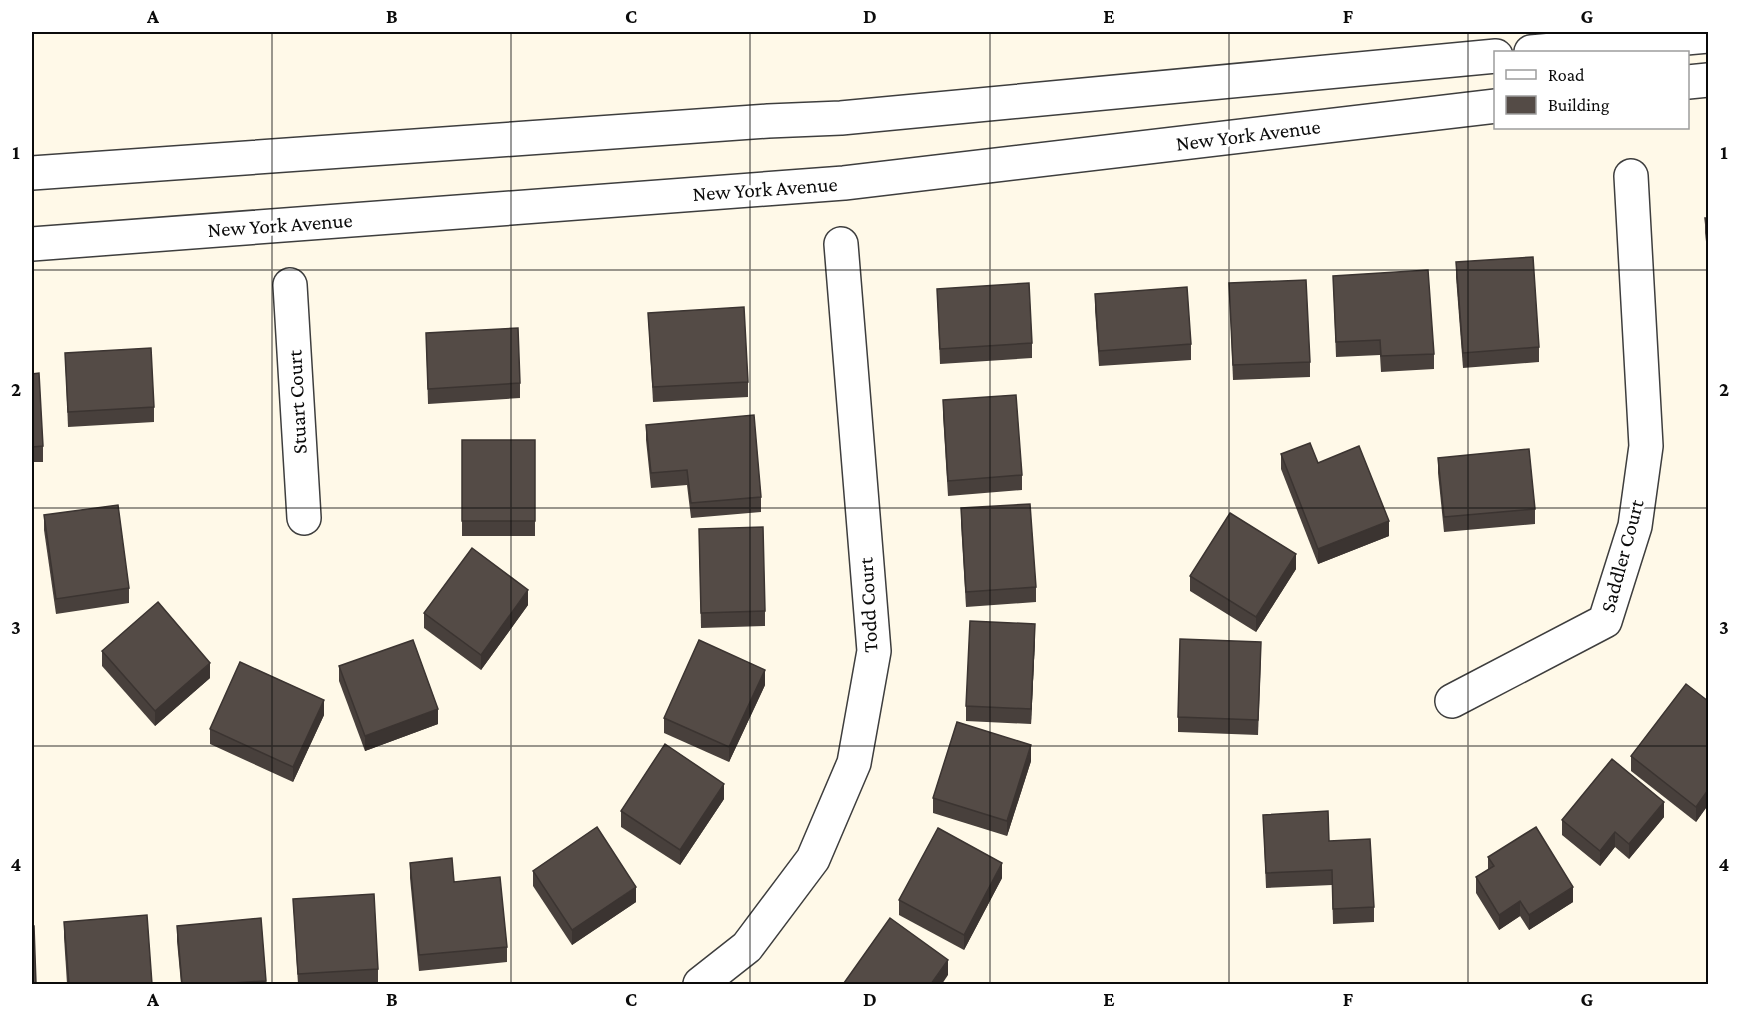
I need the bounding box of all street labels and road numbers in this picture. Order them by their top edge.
street label: New York Avenue [1174,114,1322,156]
street label: New York Avenue [692,172,838,206]
street label: New York Avenue [207,208,353,242]
street label: Stuart Court [282,348,312,455]
street label: Saddler Court [1595,496,1649,615]
street label: Todd Court [853,556,882,653]

